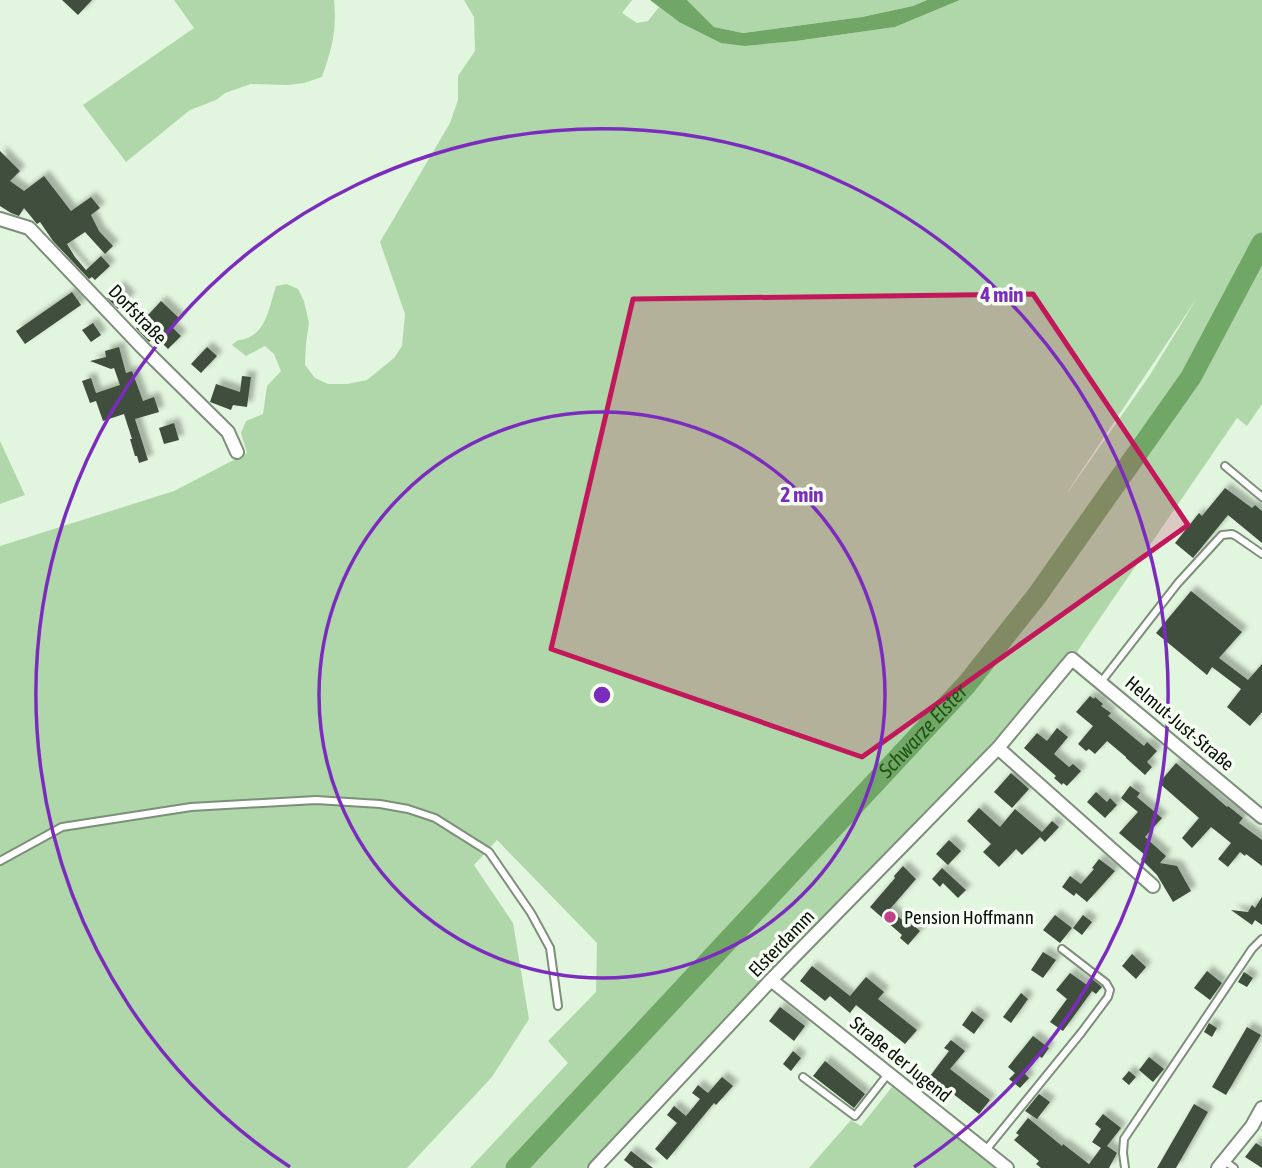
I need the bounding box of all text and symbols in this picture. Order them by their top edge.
street label: Dorfstraße [104,280,172,348]
text: 4 min [980,282,1023,306]
text: 2 min [781,482,823,506]
street label: Helmut-Just-Straße [1121,671,1239,775]
water label: Schwarze Elster [872,678,972,783]
centre of rings [590,683,614,707]
street label: Elsterdamm [744,905,818,981]
place label: Pension Hoffmann [904,906,1034,928]
marker: Pension Hoffmann [882,909,898,925]
street label: Straße der Jugend [846,1012,956,1106]

